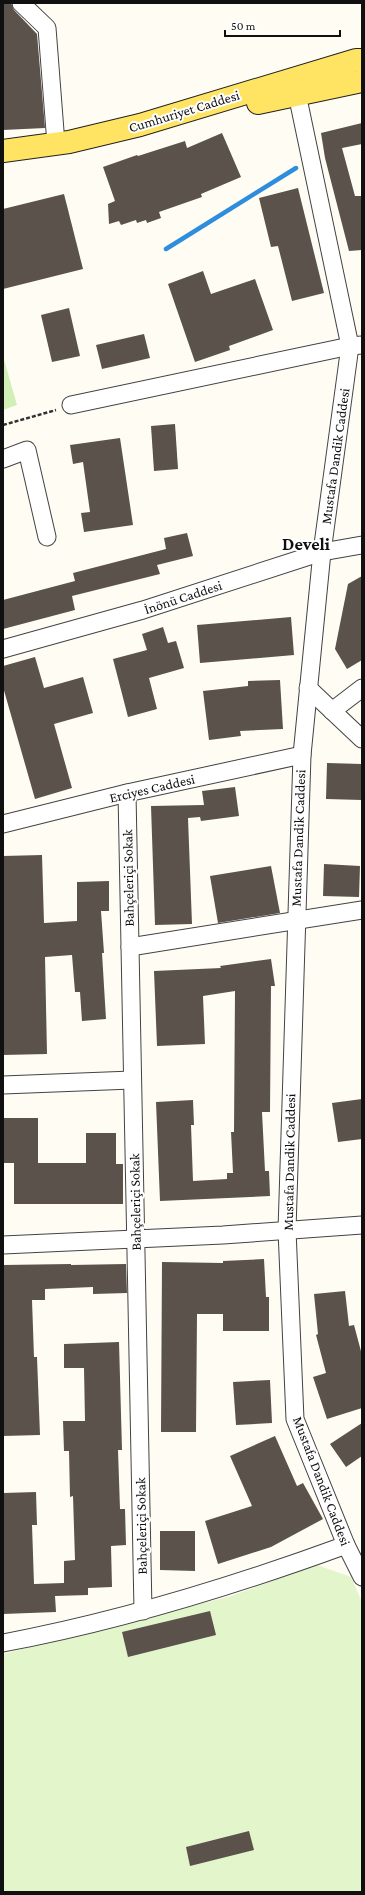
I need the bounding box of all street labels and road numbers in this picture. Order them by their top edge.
street label: Cumhuriyet Caddesi [127,86,242,135]
street label: Mustafa Dandik Caddesi [318,387,353,525]
street label: İnönü Caddesi [142,577,224,617]
street label: Mustafa Dandik Caddesi [288,769,308,907]
street label: Erciyes Caddesi [108,770,197,806]
street label: Bahçeleriçi Sokak [119,829,137,927]
street label: Mustafa Dandik Caddesi [280,1093,298,1231]
street label: Bahçeleriçi Sokak [126,1153,144,1251]
street label: Mustafa Dandik Caddesi [290,1414,354,1548]
street label: Bahçeleriçi Sokak [132,1477,150,1575]

